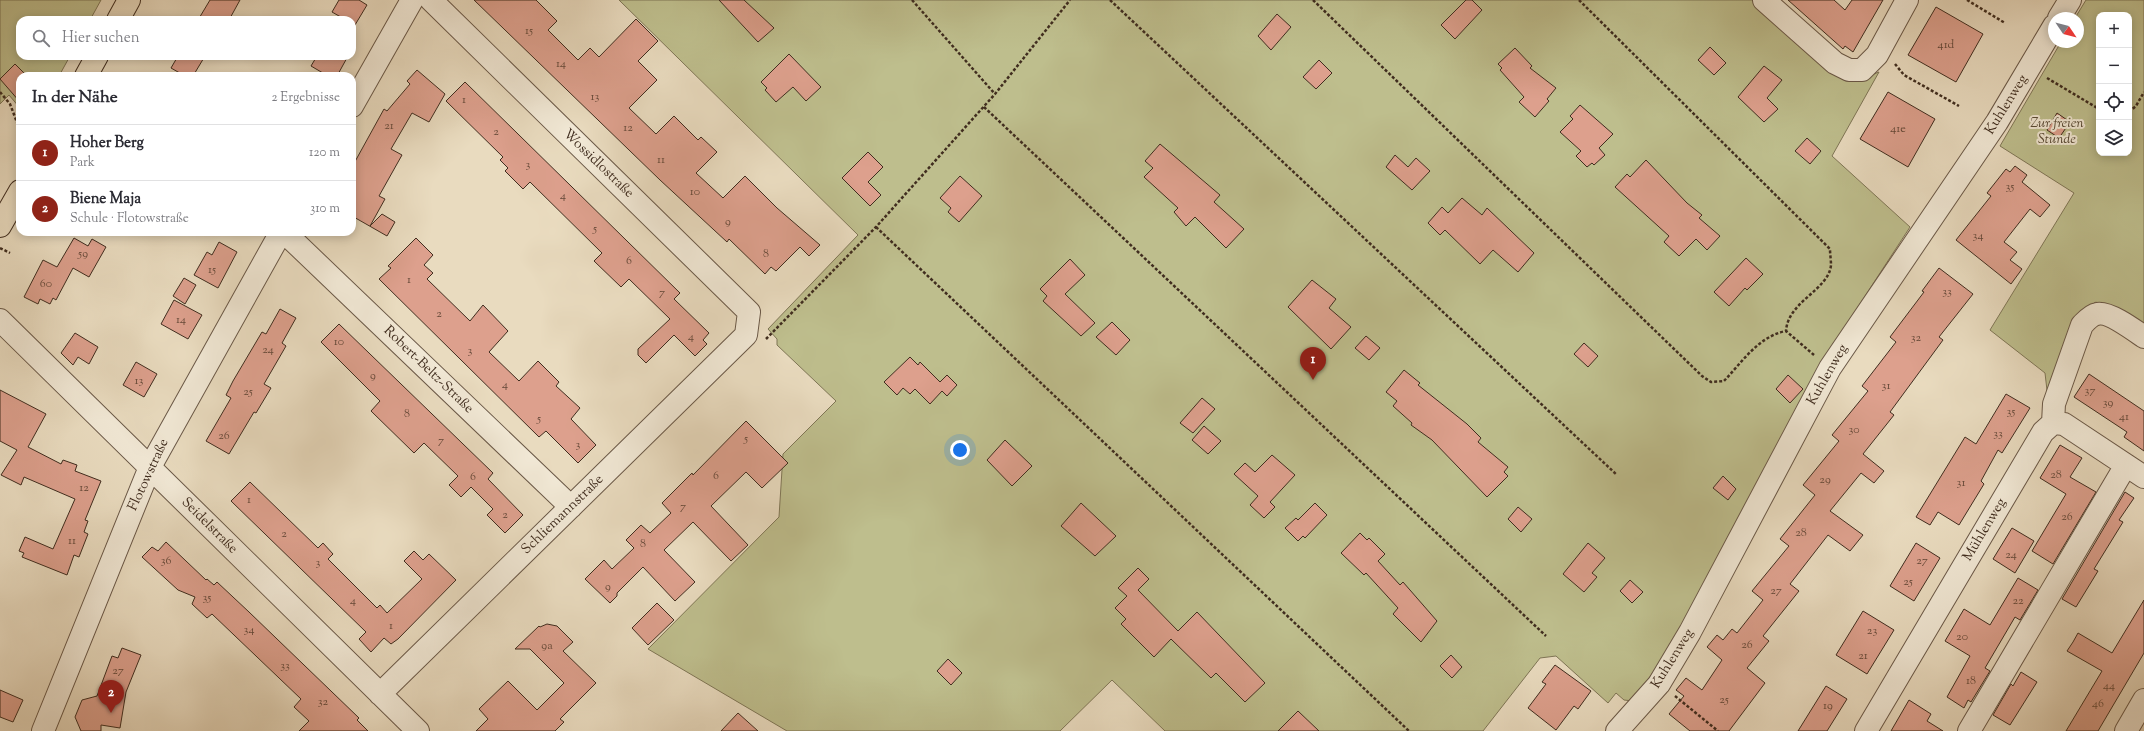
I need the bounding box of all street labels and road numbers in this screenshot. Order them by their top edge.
street label: Kuhlenweg [1981,71,2033,139]
street label: Wossidlostraße [558,125,638,203]
street label: Robert-Beltz-Straße [378,322,478,418]
street label: Kuhlenweg [1802,341,1854,409]
street label: Flotowstraße [124,436,174,514]
street label: Schliemannstraße [517,470,609,560]
street label: Seidelstraße [176,493,242,559]
street label: Mühlenweg [1958,494,2012,565]
street label: Kuhlenweg [1647,625,1699,693]

